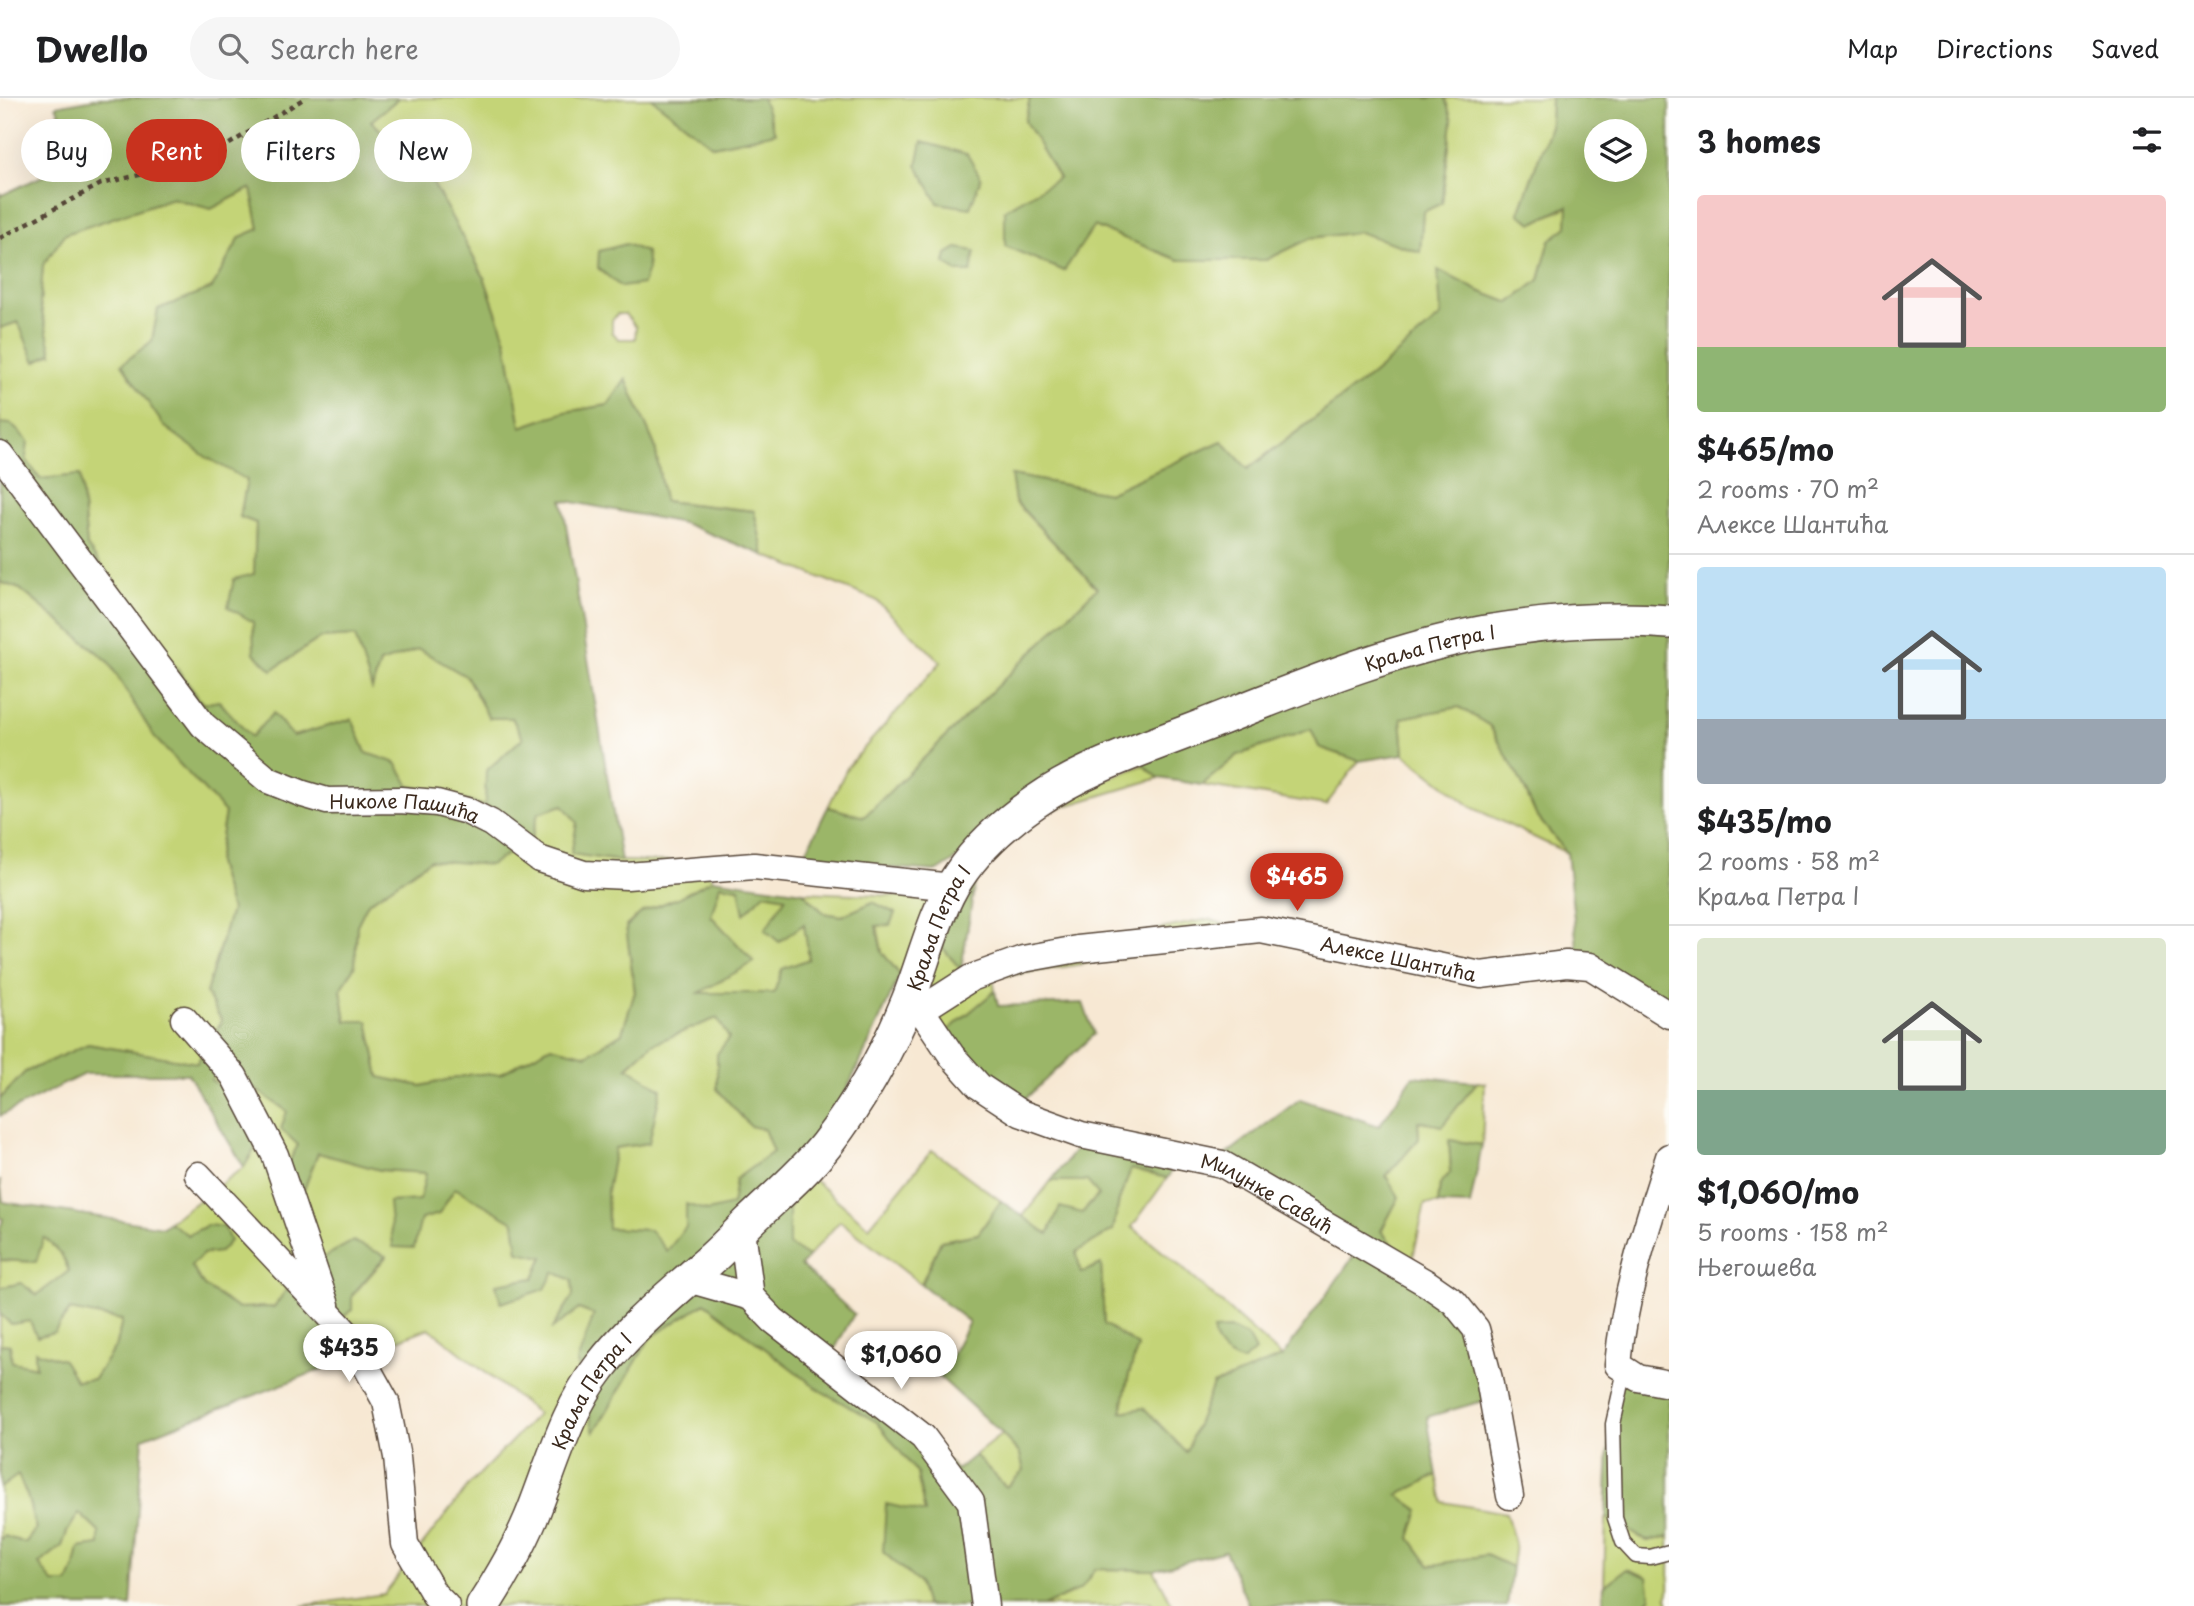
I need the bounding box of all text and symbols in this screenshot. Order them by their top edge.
search box [190,17,680,80]
text: Dwello [35,23,148,73]
icon: search [214,29,252,67]
text: Search here [270,29,419,68]
text: Map [1847,30,1898,66]
text: Directions [1936,30,2053,66]
text: Saved [2091,30,2159,66]
text: 3 homes [1697,118,1821,163]
chip: Buy [21,119,112,182]
chip: Rent [126,119,227,182]
chip: Filters [241,119,360,182]
chip: New [374,119,472,182]
map controls [1584,119,1647,182]
button: layers [1584,119,1647,182]
icon: filters [2128,121,2166,159]
icon: home [1869,240,1995,366]
text: $465/mo [1697,426,1834,471]
text: 2 rooms · 70 m² [1697,471,1879,506]
text: Алексе Шантића [1697,506,1888,541]
icon: home [1869,612,1995,738]
street label: Краља Петра I [1361,617,1497,678]
street label: Николе Пашића [329,786,485,830]
text: $435/mo [1697,798,1832,843]
text: 2 rooms · 58 m² [1697,843,1880,878]
pin: $465 [1256,854,1338,913]
street label: Краља Петра I [899,858,977,994]
text: $465 [1266,858,1328,893]
text: Краља Петра I [1697,878,1860,913]
street label: Алексе Шантића [1318,929,1479,988]
icon: home [1869,983,1995,1109]
street label: Милунке Савић [1198,1146,1339,1240]
text: $1,060/mo [1697,1169,1859,1214]
text: 5 rooms · 158 m² [1697,1214,1889,1249]
text: Његошева [1697,1249,1816,1284]
pin: $435 [308,1324,390,1384]
street label: Краља Петра I [544,1325,638,1453]
text: $435 [319,1329,379,1364]
pin: $1,060 [844,1332,958,1391]
text: $1,060 [860,1336,942,1371]

